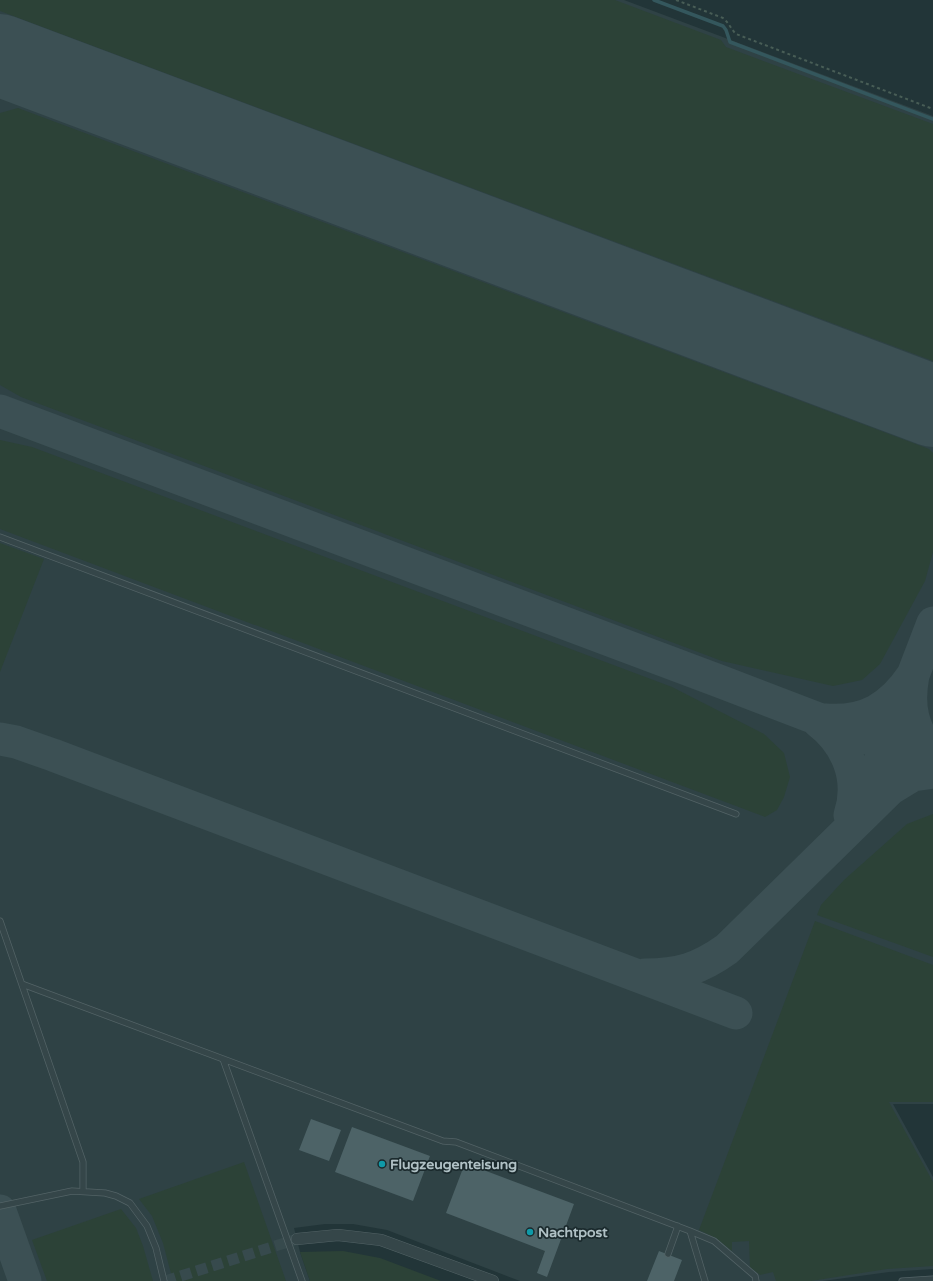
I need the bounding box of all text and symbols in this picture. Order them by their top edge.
place label: Flugzeugenteisung [390,1156,517,1173]
marker: Flugzeugenteisung [377,1159,387,1169]
place label: Nachtpost [538,1224,608,1241]
marker: Nachtpost [525,1227,535,1237]

